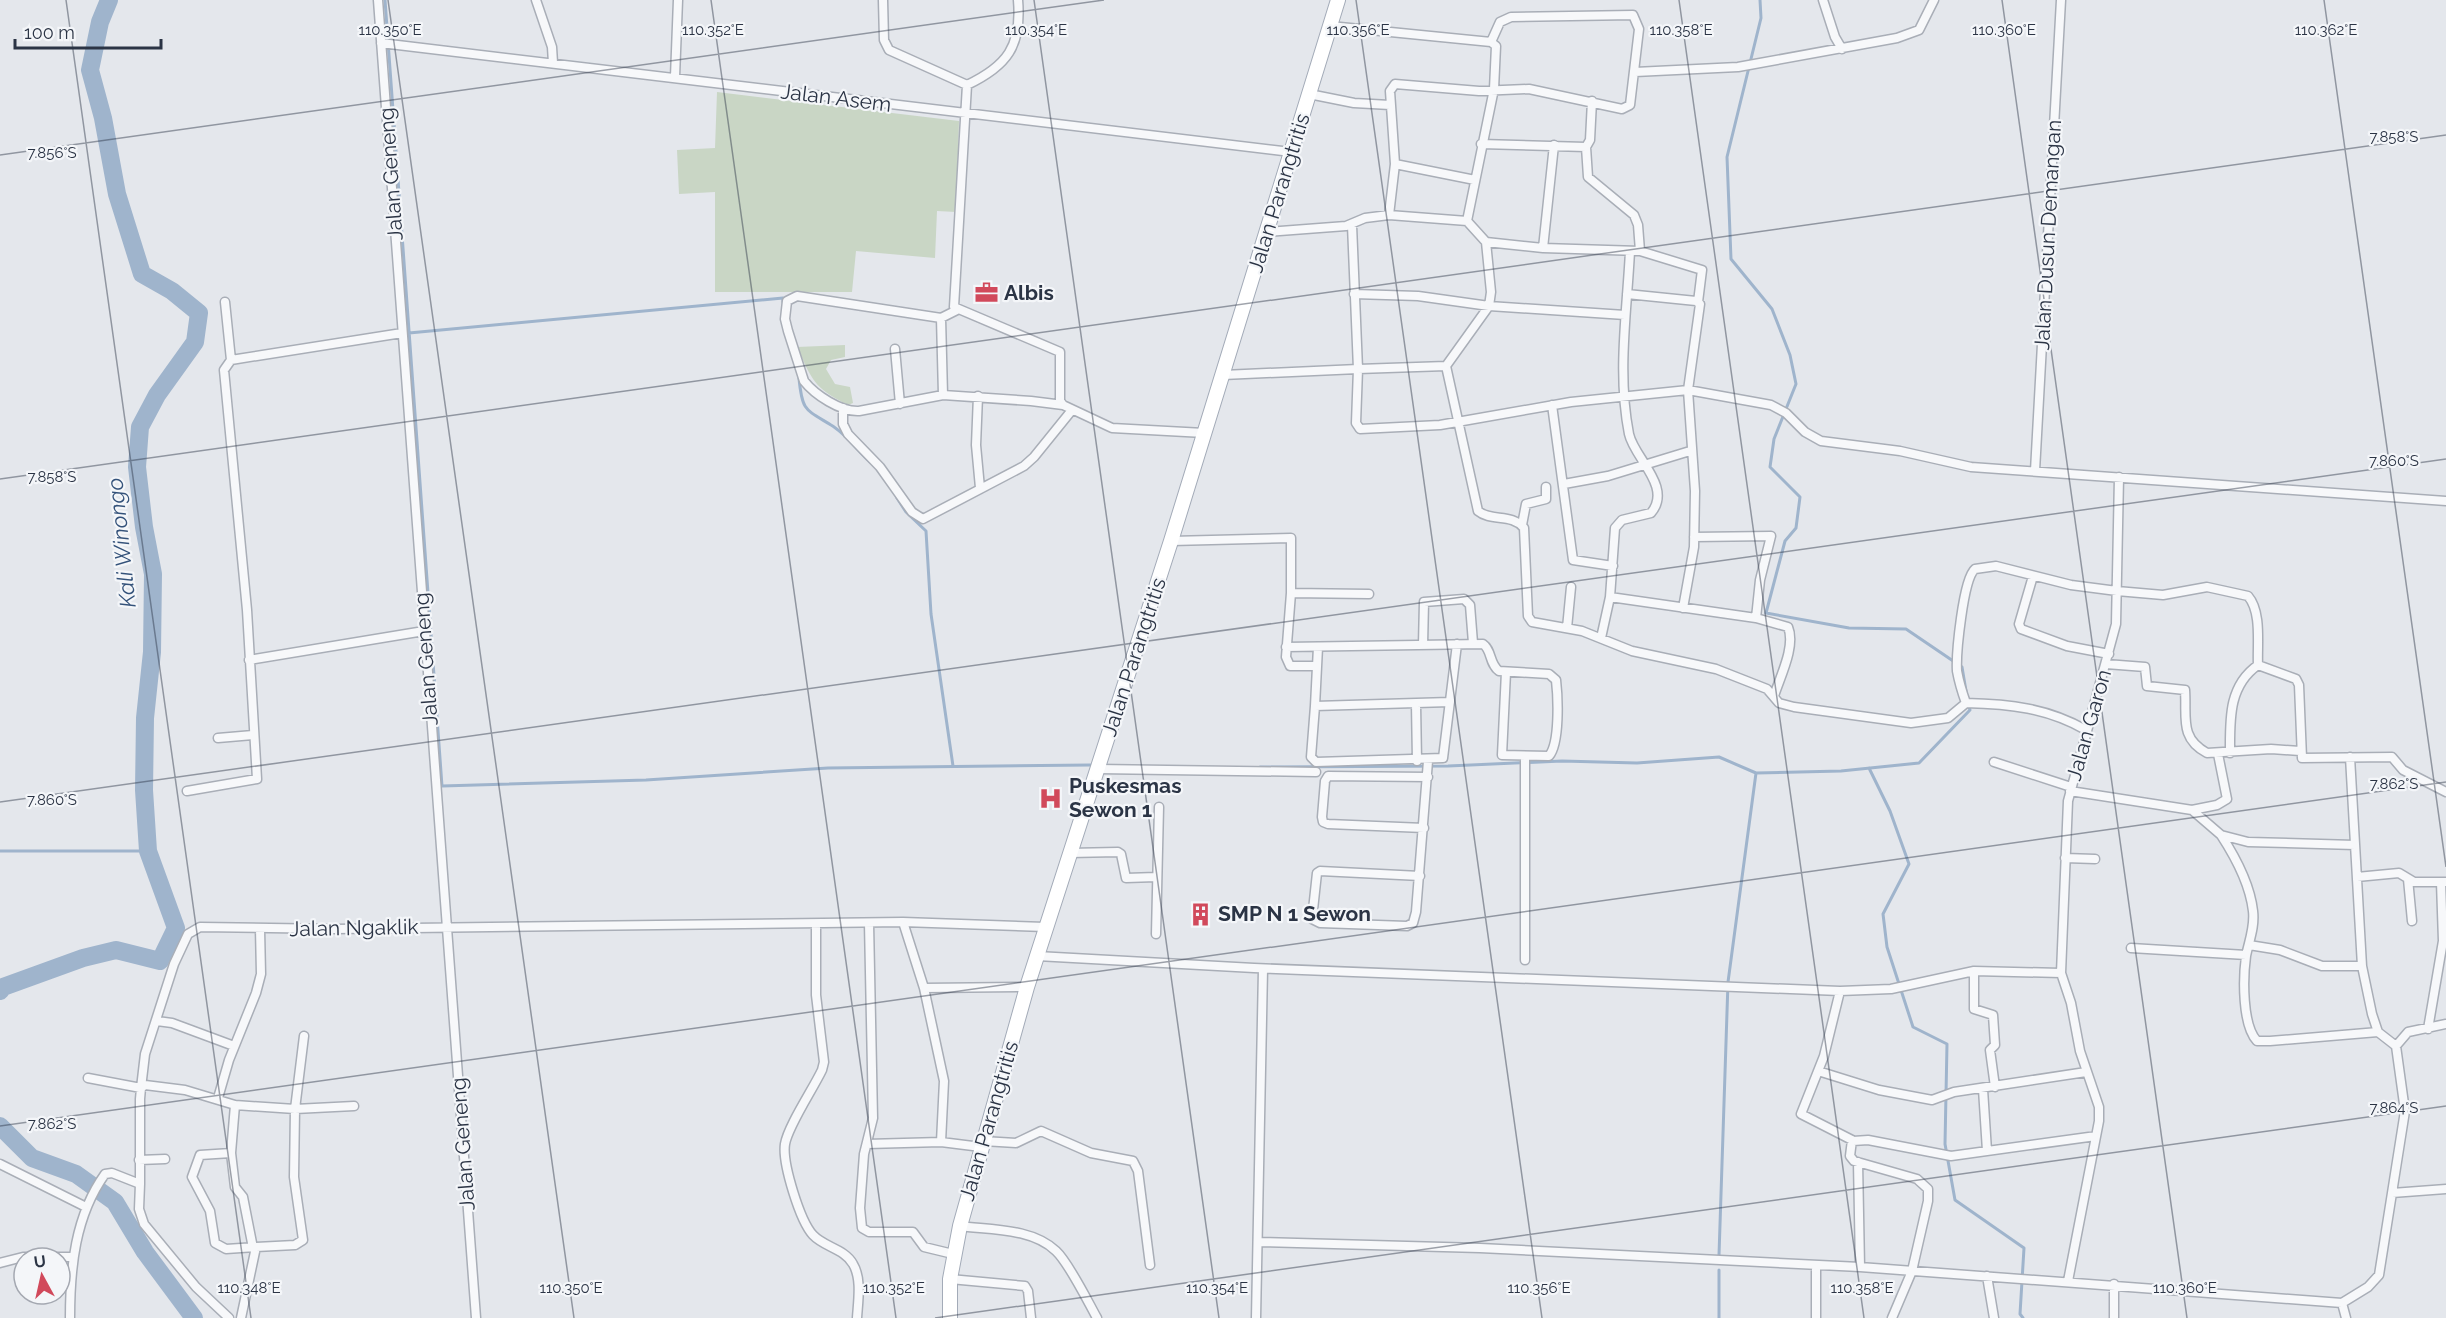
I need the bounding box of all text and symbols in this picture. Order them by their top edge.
scale bar [15,12,160,50]
text: 110.350°E [358,21,422,39]
text: 110.352°E [682,21,744,39]
text: 110.354°E [1005,21,1067,39]
text: 110.356°E [1326,21,1390,39]
text: 110.358°E [1649,21,1713,39]
text: 110.360°E [1972,21,2036,39]
text: 110.362°E [2295,21,2357,39]
text: 100 m [24,22,75,43]
street label: Jalan Asem [779,78,893,117]
street label: Jalan Geneng [373,107,408,241]
street label: Jalan Parangtritis [1242,110,1315,276]
street label: Jalan Dusun Demangan [2029,119,2066,351]
text: 7.858°S [2370,128,2418,146]
text: 7.856°S [27,144,77,162]
office icon: Albis [973,280,999,306]
place label: Albis [1004,280,1054,305]
text: 7.860°S [2369,452,2419,470]
text: 7.858°S [28,468,76,486]
water label: Kali Winongo [101,477,141,609]
street label: Jalan Parangtritis [1096,574,1171,739]
street label: Jalan Geneng [408,592,443,726]
street label: Jalan Garon [2061,666,2116,783]
place label: Puskesmas Sewon 1 [1069,773,1182,822]
text: 7.862°S [2370,775,2418,793]
hospital icon: Puskesmas Sewon 1 [1038,785,1064,811]
text: 7.860°S [27,791,77,809]
building icon: SMP N 1 Sewon [1187,901,1213,927]
place label: SMP N 1 Sewon [1218,901,1371,926]
street label: Jalan Ngaklik [289,914,419,941]
street label: Jalan Parangtritis [954,1038,1023,1204]
street label: Jalan Geneng [445,1077,480,1211]
text: 7.864°S [2370,1099,2418,1117]
text: 7.862°S [28,1115,76,1133]
north arrow [12,1246,72,1306]
text: U [33,1251,47,1272]
text: 110.348°E [217,1279,281,1297]
text: 110.350°E [539,1279,603,1297]
text: 110.352°E [863,1279,925,1297]
text: 110.354°E [1186,1279,1248,1297]
text: 110.356°E [1507,1279,1571,1297]
text: 110.358°E [1830,1279,1894,1297]
text: 110.360°E [2153,1279,2217,1297]

